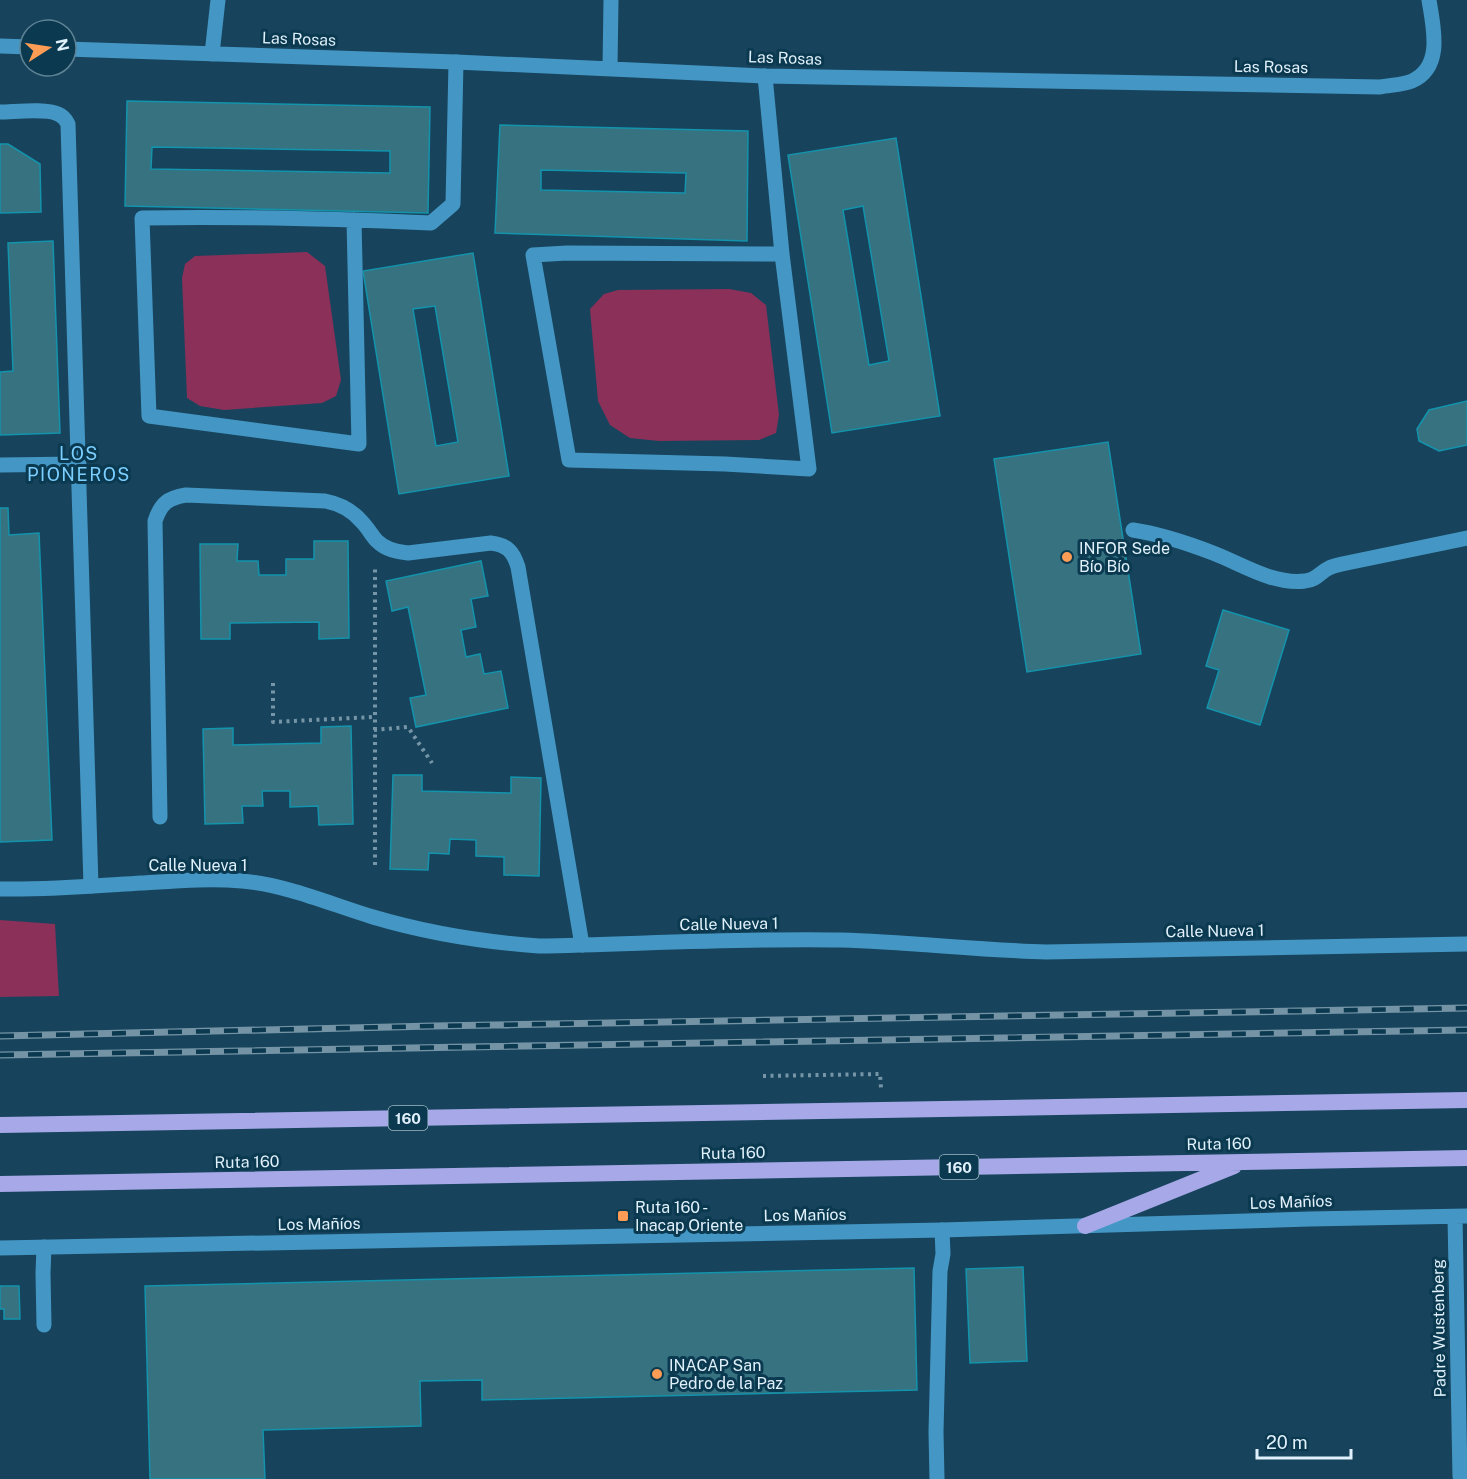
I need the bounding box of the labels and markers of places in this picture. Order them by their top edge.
place label: INFOR Sede Bío Bío [1079,539,1170,576]
marker: INFOR Sede Bío Bío [1060,550,1074,564]
place label: Ruta 160 - Inacap Oriente [635,1198,743,1235]
marker: Ruta 160 - Inacap Oriente [616,1209,630,1223]
place label: INACAP San Pedro de la Paz [669,1356,783,1393]
marker: INACAP San Pedro de la Paz [650,1367,664,1381]

